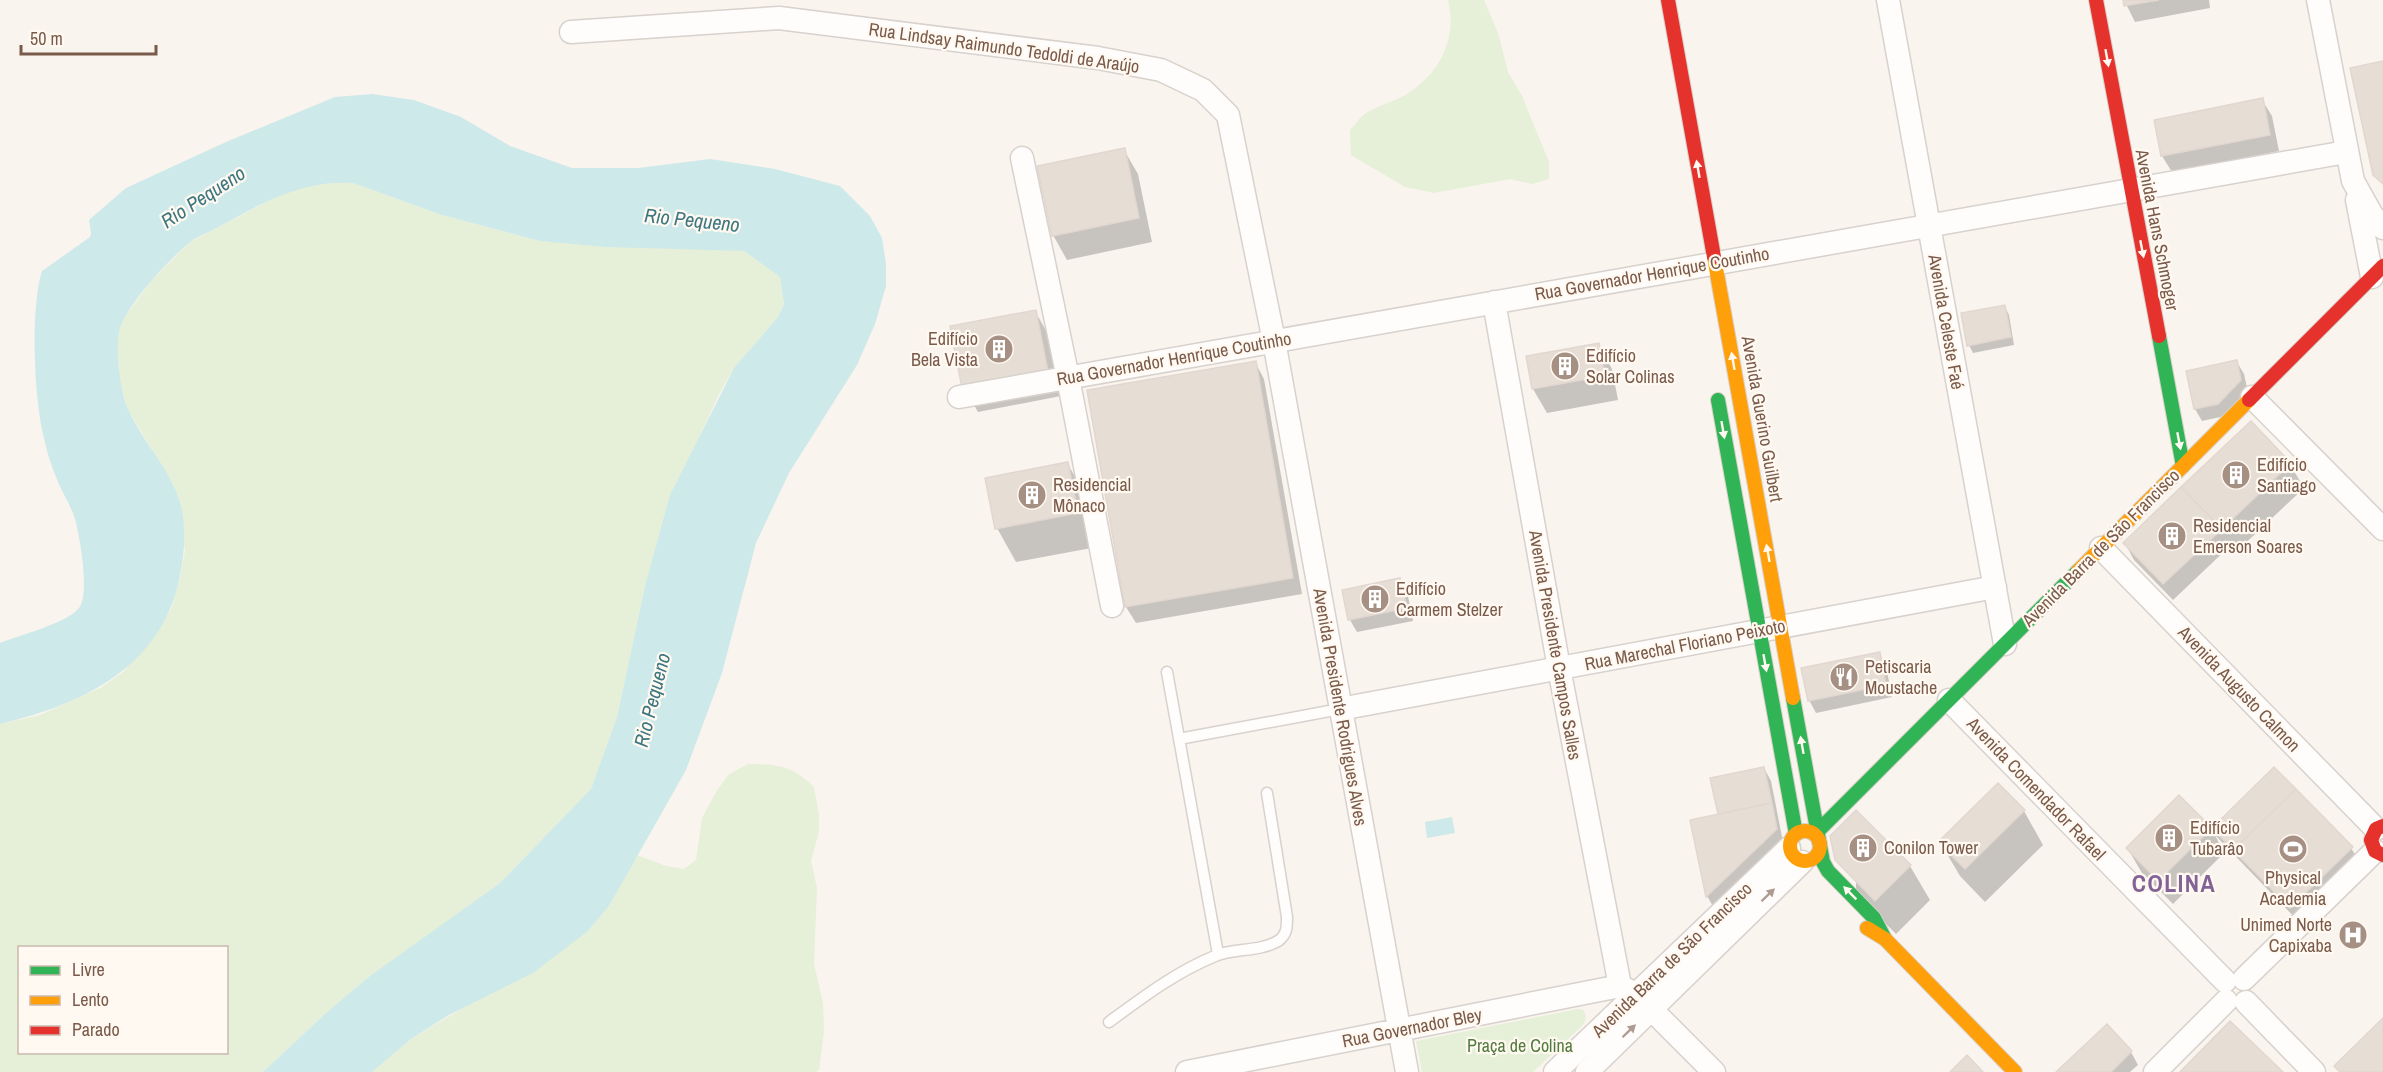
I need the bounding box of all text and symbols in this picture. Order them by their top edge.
street label: Rua Lindsay Raimundo Tedoldi de Araújo [867,16,1141,79]
scale bar [21,18,156,56]
text: 50 m [30,26,63,51]
one-way arrow [2103,48,2112,67]
street label: Avenida Hans Schmoger [2129,146,2185,313]
water label: Rio Pequeno [155,159,250,234]
one-way arrow [1693,159,1702,178]
water label: Rio Pequeno [643,201,741,238]
one-way arrow [2138,240,2147,259]
street label: Rua Governador Henrique Coutinho [1533,241,1771,306]
street label: Avenida Celeste Faé [1922,251,1971,391]
place label: Edifício Bela Vista [911,326,978,372]
street label: Rua Governador Henrique Coutinho [1055,326,1293,391]
building icon: Edifício Bela Vista [983,333,1015,365]
street label: Avenida Guerino Guilbert [1735,333,1789,504]
place label: Edifício Solar Colinas [1586,343,1675,389]
building icon: Edifício Solar Colinas [1549,350,1581,382]
one-way arrow [1728,351,1737,370]
one-way arrow [1719,420,1728,439]
one-way arrow [2175,432,2184,451]
place label: Edifício Santiago [2257,452,2316,498]
building icon: Edifício Santiago [2220,459,2252,491]
street label: Avenida Barra de São Francisco [2015,463,2185,633]
place label: Residencial Mônaco [1053,472,1131,518]
building icon: Residencial Mônaco [1016,479,1048,511]
place label: Residencial Emerson Soares [2193,513,2303,559]
building icon: Residencial Emerson Soares [2156,520,2188,552]
street label: Avenida Presidente Campos Salles [1523,527,1588,762]
one-way arrow [1763,543,1772,562]
place label: Edifício Carmem Stelzer [1396,576,1503,622]
building icon: Edifício Carmem Stelzer [1359,583,1391,615]
street label: Avenida Presidente Rodrigues Alves [1307,585,1374,828]
street label: Rua Marechal Floriano Peixoto [1582,613,1788,676]
street label: Avenida Augusto Calmon [2172,619,2306,757]
water label: Rio Pequeno [627,650,676,750]
one-way arrow [1761,654,1770,673]
place label: Petiscaria Moustache [1865,654,1937,700]
restaurant icon: Petiscaria Moustache [1828,661,1860,693]
street label: Avenida Comendador Rafael [1961,711,2111,866]
one-way arrow [1798,735,1807,754]
place label: Edifício Tubarâo [2190,815,2244,861]
building icon: Edifício Tubarâo [2153,822,2185,854]
building icon: Conilon Tower [1847,832,1879,864]
sports icon: Physical Academia [2277,833,2309,865]
place label: Conilon Tower [1884,835,1978,860]
place label: Physical Academia [2259,865,2326,911]
district label: COLINA [2132,867,2216,899]
street label: Avenida Barra de São Francisco [1585,876,1757,1044]
one-way arrow [1843,887,1857,901]
one-way arrow [1761,888,1775,902]
place label: Unimed Norte Capixaba [2240,912,2332,958]
hospital icon: Unimed Norte Capixaba [2337,919,2369,951]
legend [18,946,228,1054]
text: Livre [72,957,105,982]
text: Lento [72,987,109,1012]
street label: Rua Governador Bley [1340,1002,1485,1053]
text: Parado [72,1017,120,1042]
one-way arrow [1621,1024,1636,1038]
park label: Praça de Colina [1467,1033,1573,1058]

